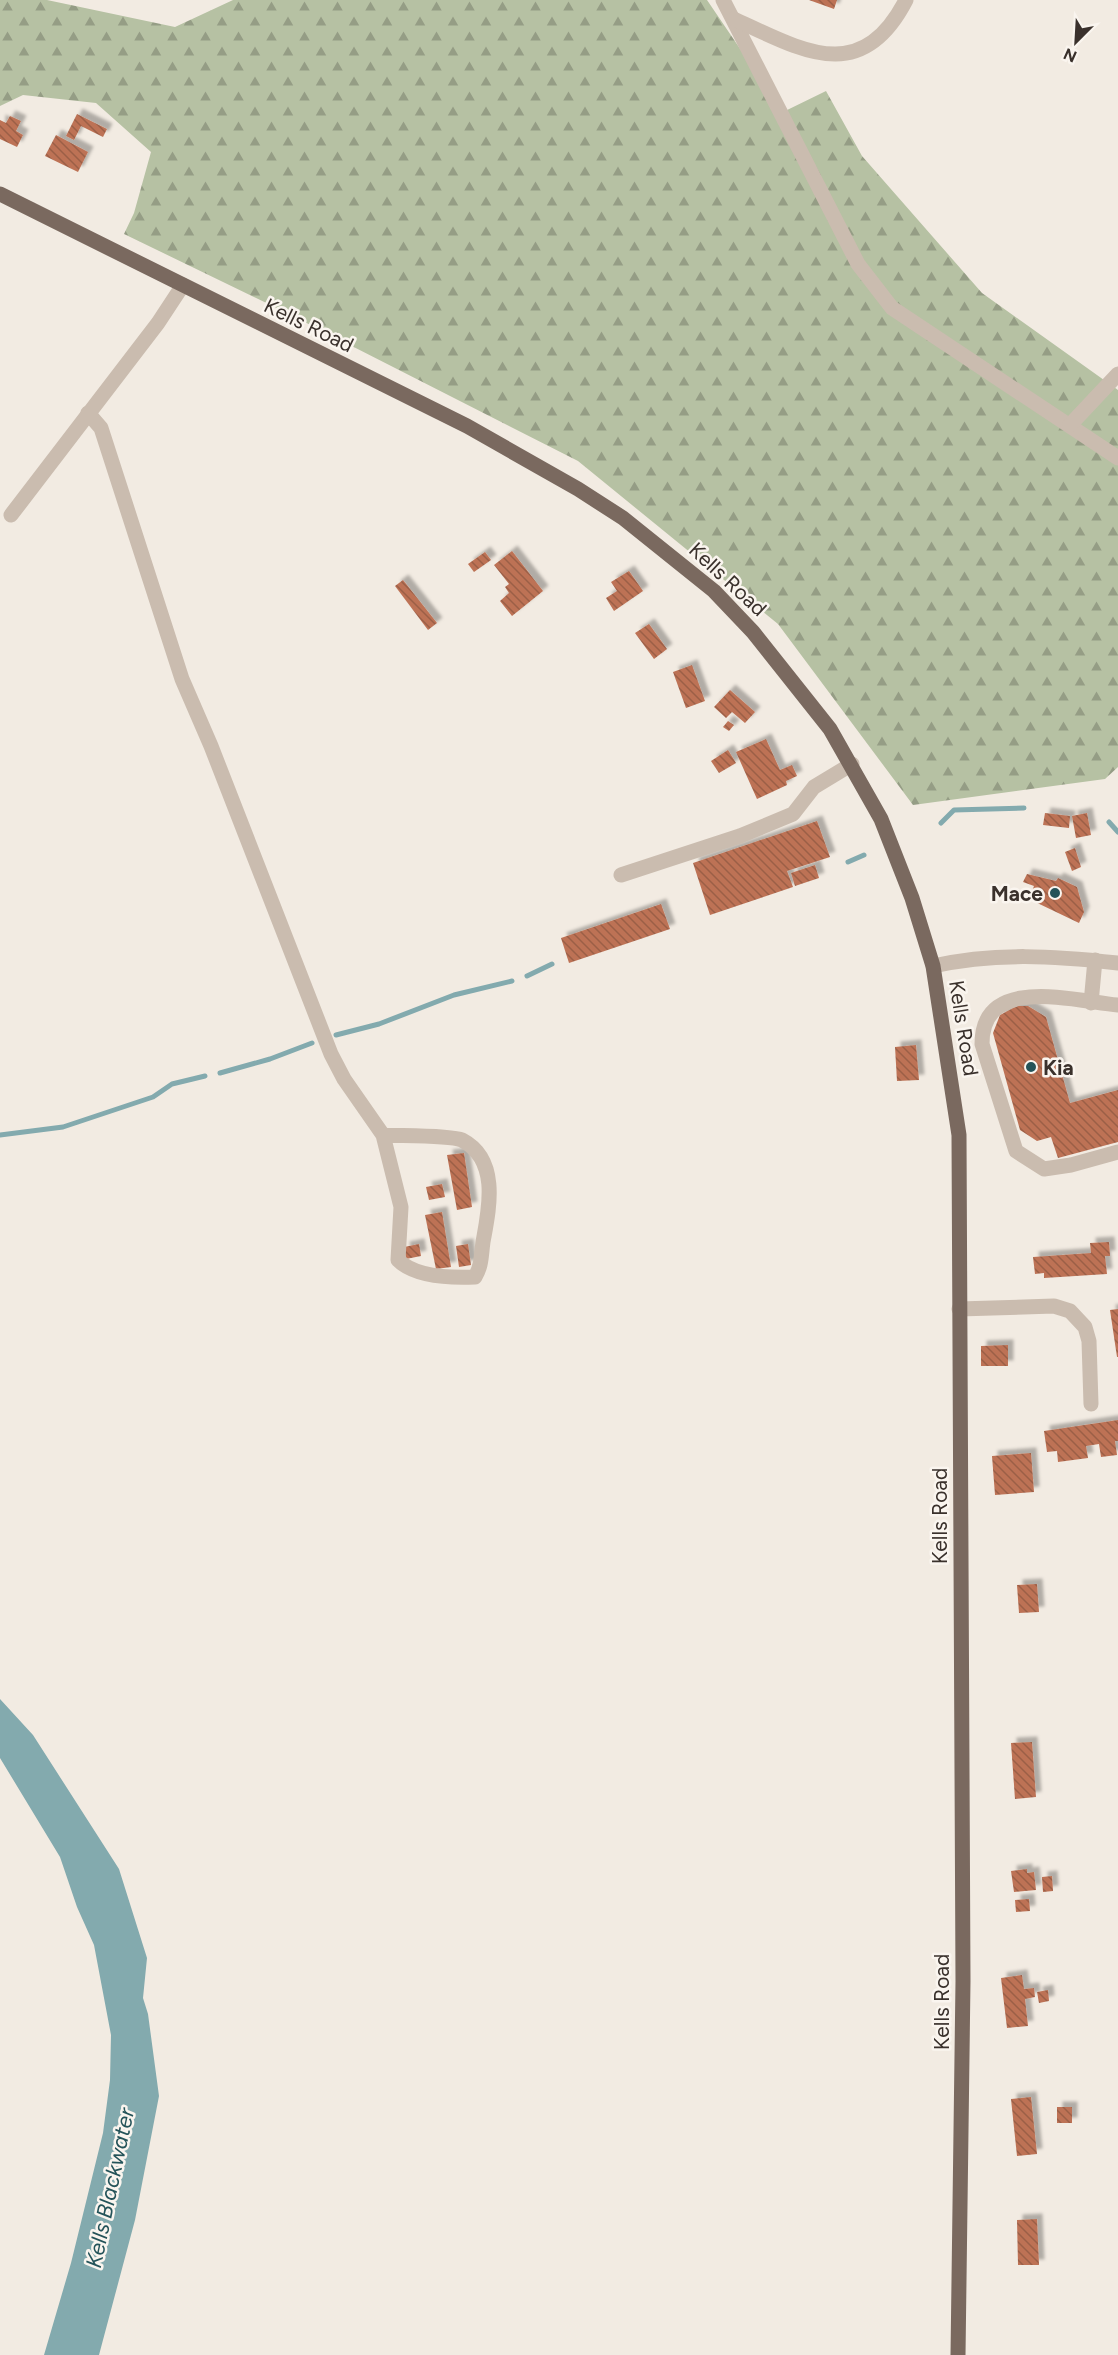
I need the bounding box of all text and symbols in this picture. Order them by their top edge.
north arrow [1046,12,1106,72]
text: N [1061,44,1080,66]
street label: Kells Road [260,293,358,357]
street label: Kells Road [684,537,772,621]
place label: Mace [991,881,1043,906]
marker: Mace [1048,886,1062,900]
street label: Kells Road [944,978,984,1078]
place label: Kia [1043,1055,1074,1080]
marker: Kia [1024,1060,1038,1074]
street label: Kells Road [927,1468,952,1564]
street label: Kells Road [929,1954,954,2050]
water label: Kells Blackwater [80,2104,140,2270]

